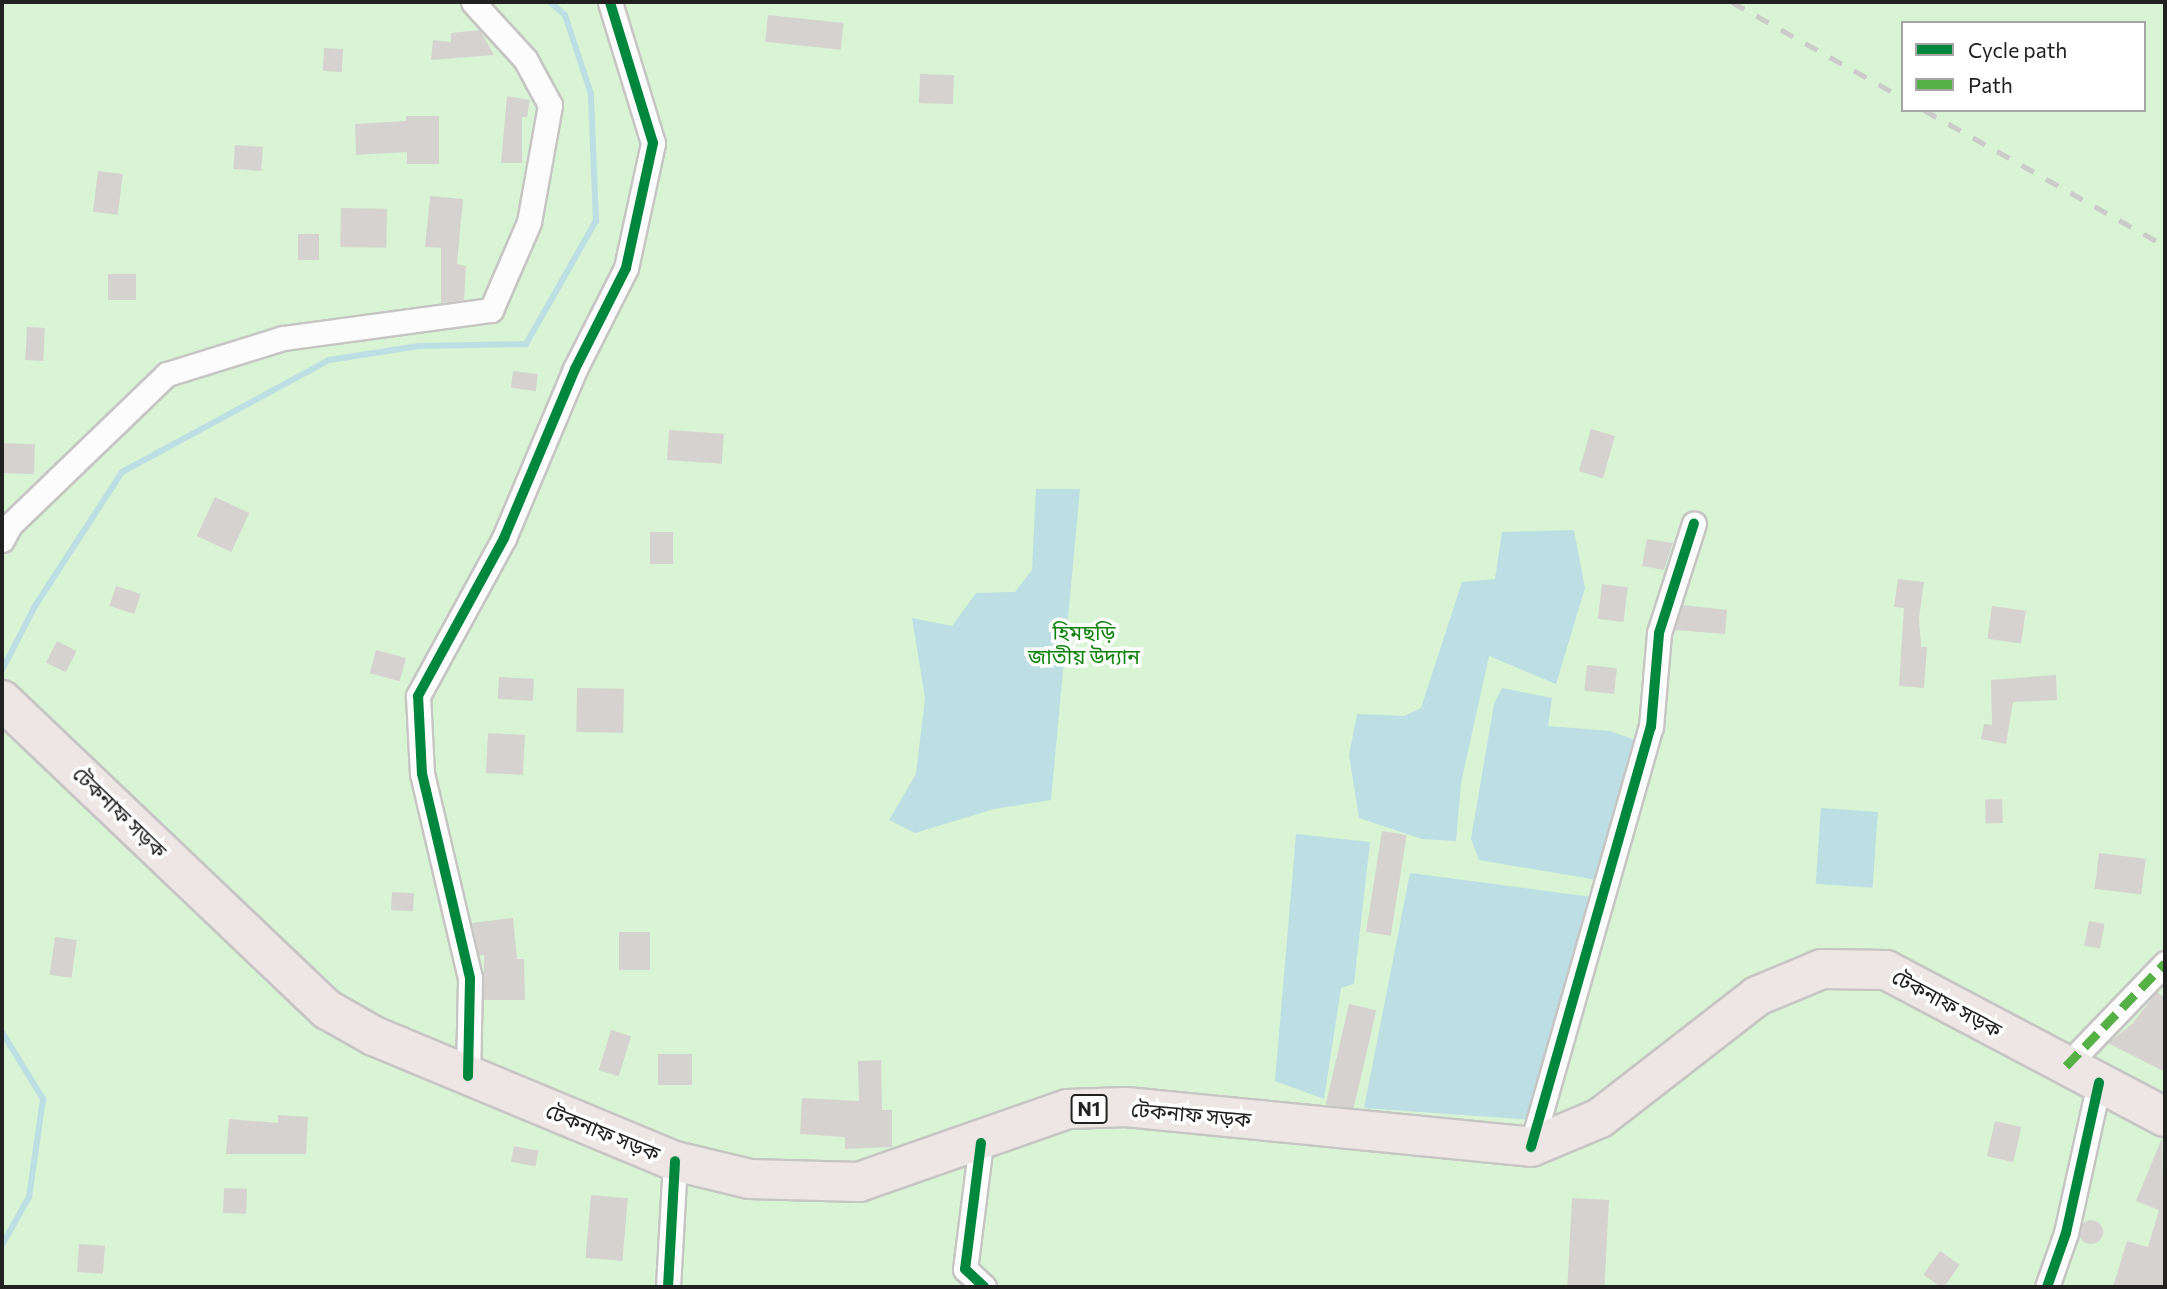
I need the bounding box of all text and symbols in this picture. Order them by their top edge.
legend [1901,21,2146,112]
text: Cycle path [1968,37,2067,62]
text: Path [1968,72,2013,97]
park label: হিমছড়ি জাতীয় উদ্যান [1028,619,1140,669]
street label: টেকনাফ সড়ক [68,761,172,863]
street label: টেকনাফ সড়ক [1888,964,2006,1042]
road number: N1 [1070,1093,1108,1124]
street label: টেকনাফ সড়ক [1130,1096,1252,1132]
street label: টেকনাফ সড়ক [542,1098,664,1166]

